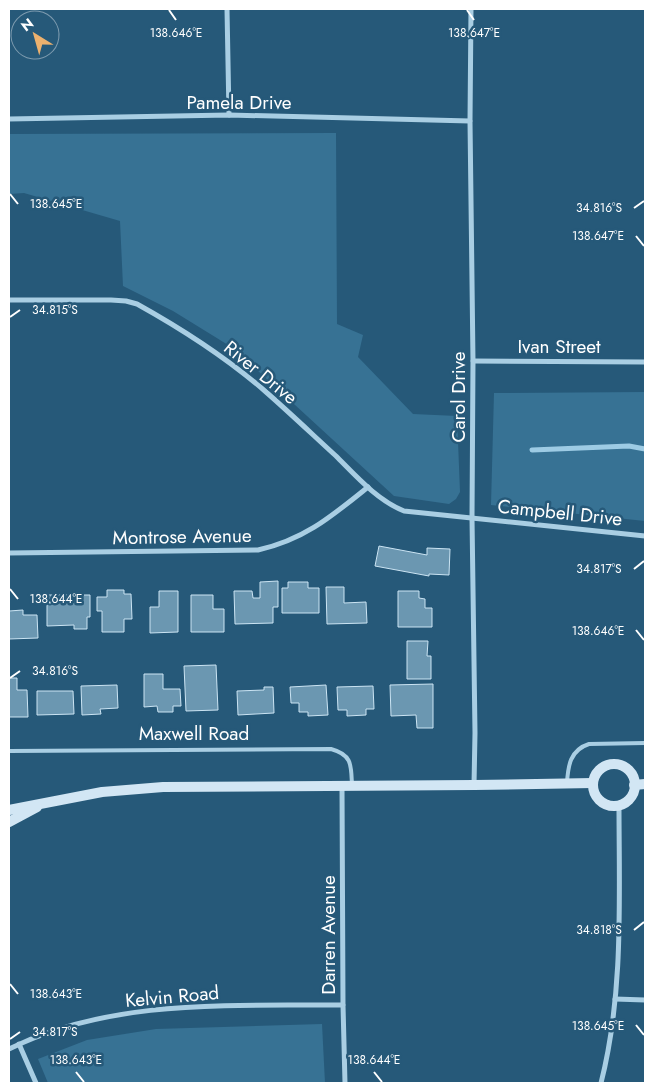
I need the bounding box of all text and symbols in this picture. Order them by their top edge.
north arrow [10,10,60,60]
text: N [17,13,38,36]
text: 138.646°E [150,24,202,42]
text: 138.647°E [448,24,500,42]
street label: Pamela Drive [186,89,292,116]
text: 138.645°E [30,195,82,213]
text: 34.816°S [576,199,622,217]
text: 138.647°E [572,227,624,245]
text: 34.815°S [32,301,78,319]
street label: Ivan Street [517,333,601,360]
street label: River Drive [218,334,303,411]
street label: Carol Drive [445,351,472,443]
street label: Campbell Drive [496,493,624,532]
street label: Montrose Avenue [112,522,252,551]
text: 34.817°S [576,560,622,578]
text: 138.644°E [30,590,82,608]
text: 138.646°E [572,622,624,640]
text: 34.816°S [32,662,78,680]
street label: Maxwell Road [139,720,249,747]
street label: Darren Avenue [315,875,342,995]
text: 34.818°S [576,921,622,939]
street label: Kelvin Road [124,979,220,1014]
text: 138.643°E [30,985,82,1003]
text: 138.645°E [572,1017,624,1035]
text: 34.817°S [32,1023,78,1041]
text: 138.643°E [50,1051,102,1069]
text: 138.644°E [348,1051,400,1069]

